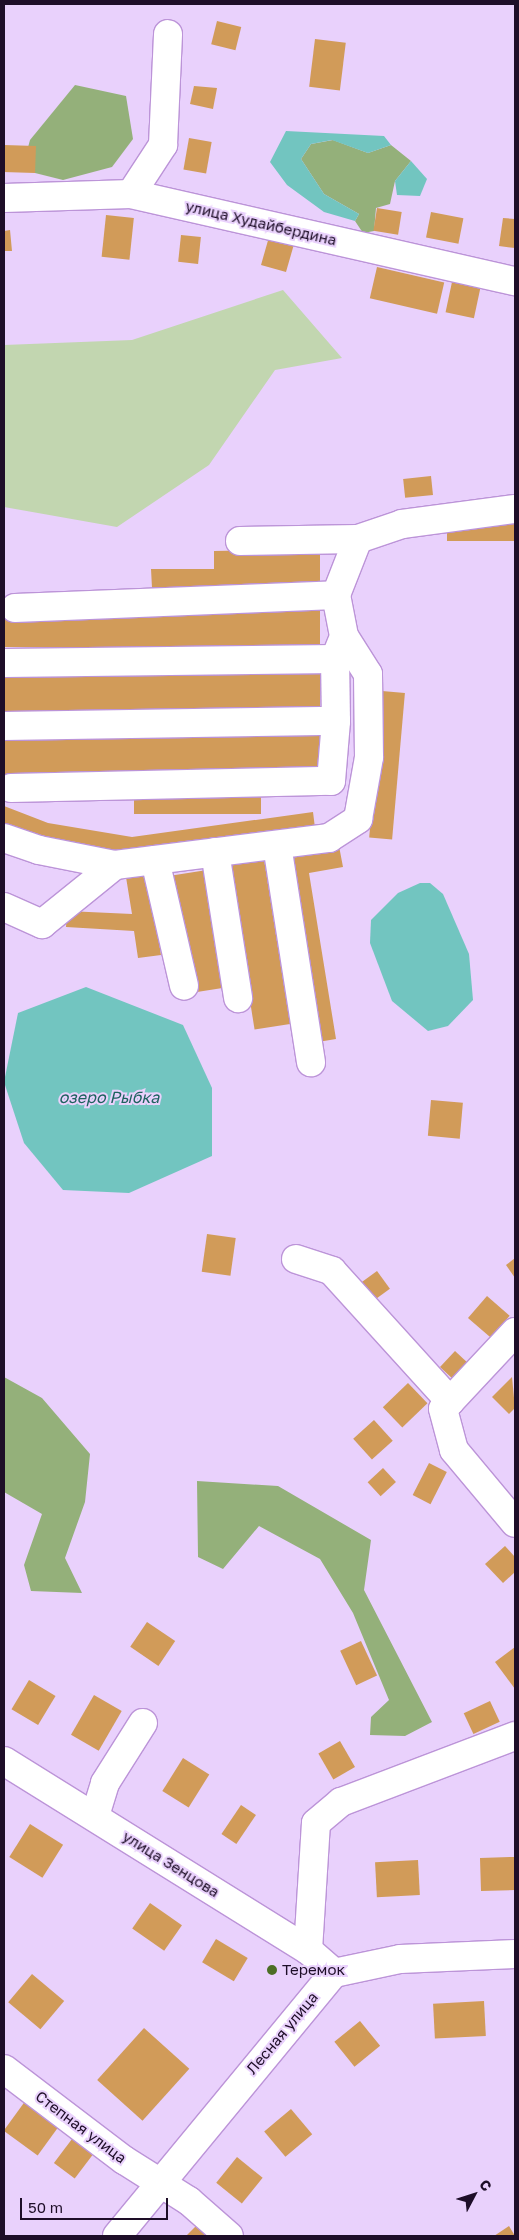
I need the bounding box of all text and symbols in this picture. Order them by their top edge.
street label: улица Худайбердина [184,197,338,249]
water label: озеро Рыбка [59,1087,159,1107]
street label: улица Зенцова [119,1827,223,1901]
place label: Теремок [282,1961,345,1979]
marker: Теремок [266,1964,278,1976]
street label: Лесная улица [242,1988,322,2078]
street label: Степная улица [32,2087,130,2167]
north arrow [449,2170,499,2220]
text: С [476,2176,496,2194]
scale bar [22,2188,170,2220]
text: 50 m [28,2198,63,2216]

